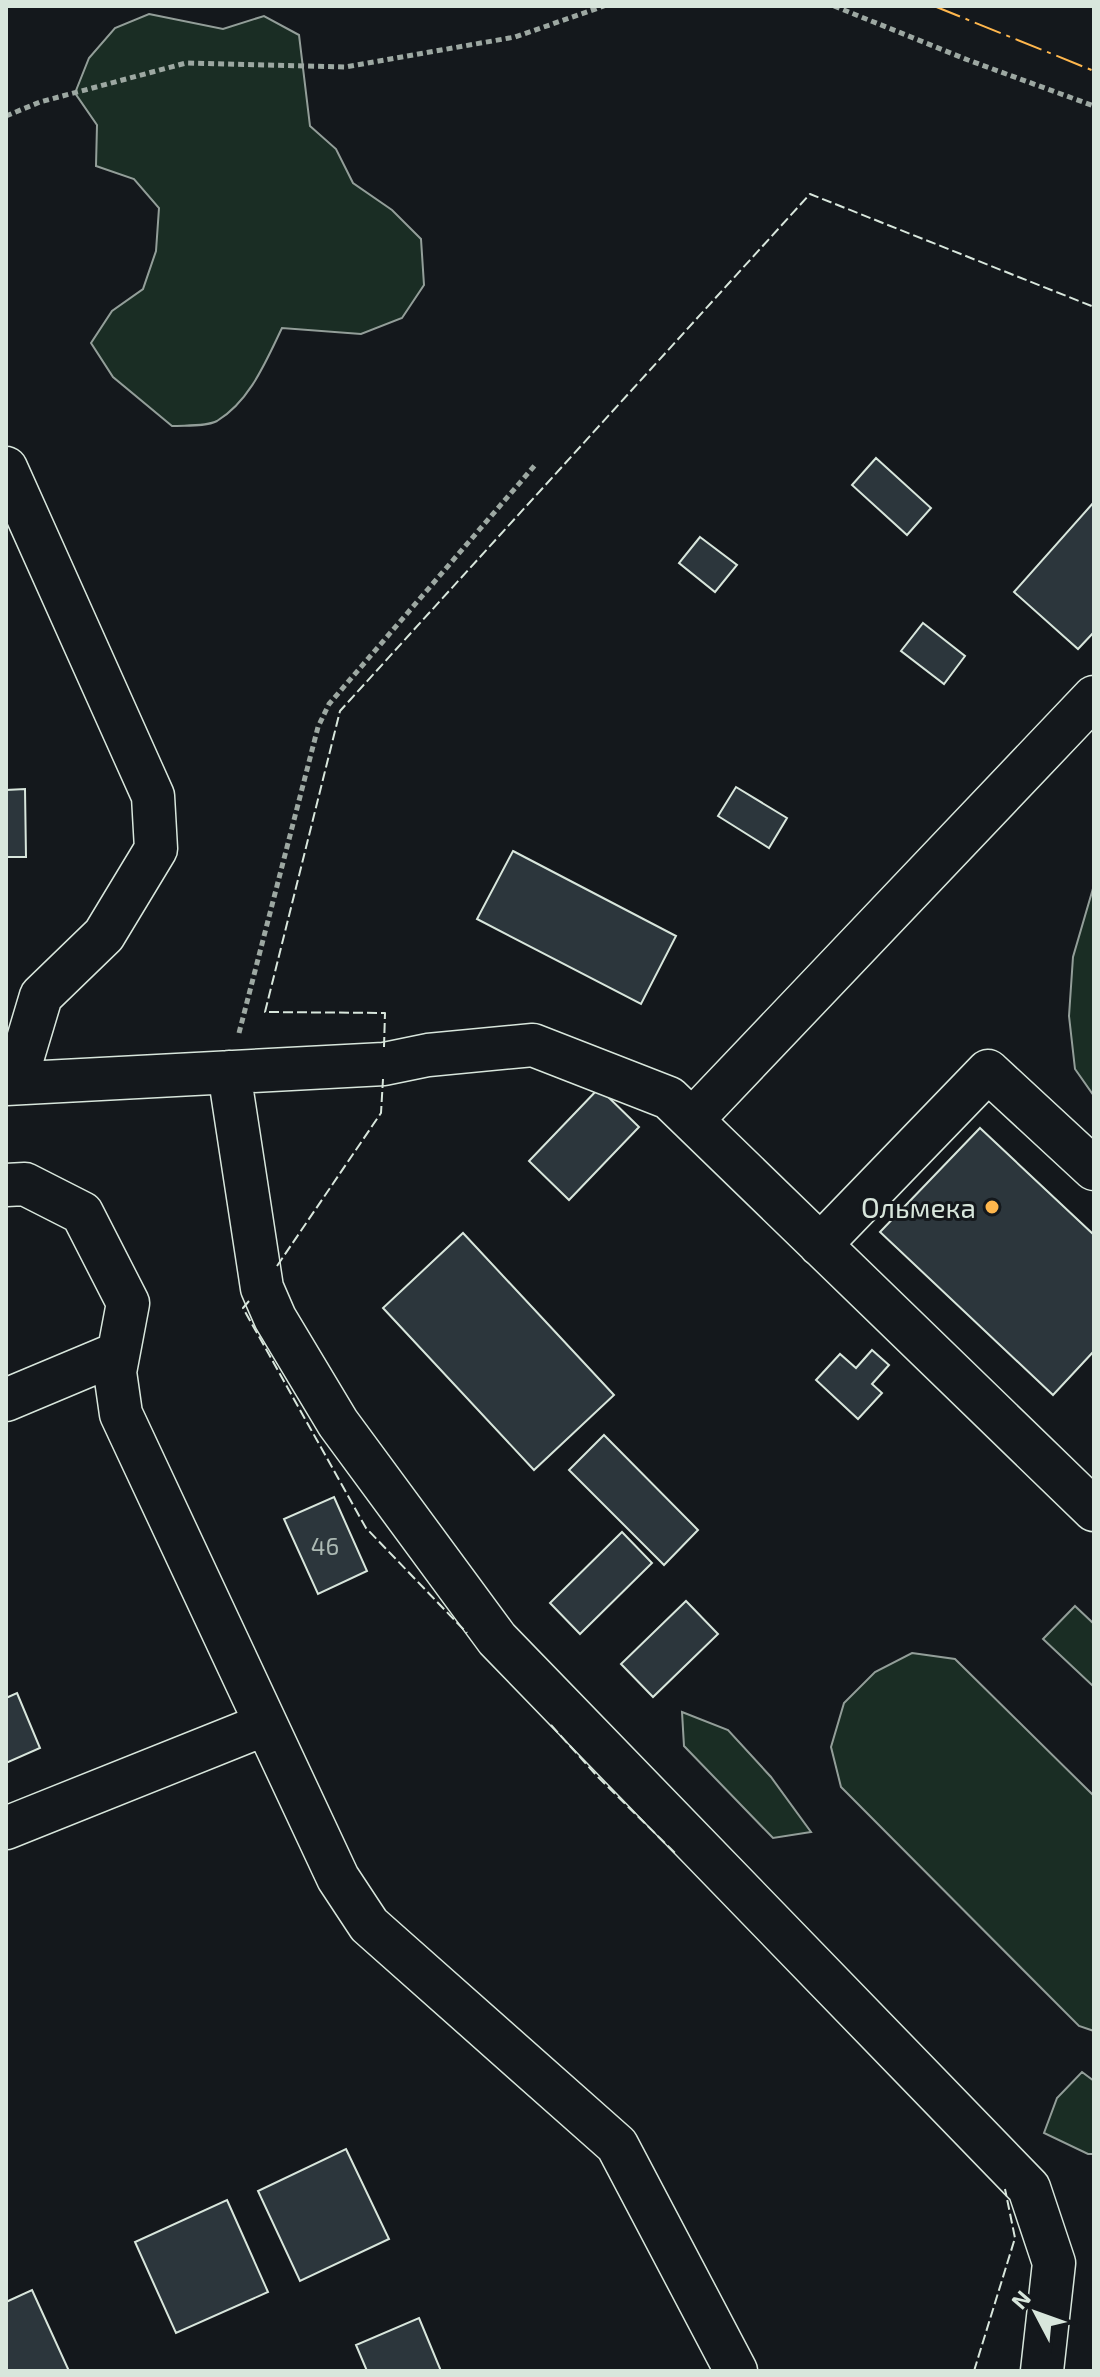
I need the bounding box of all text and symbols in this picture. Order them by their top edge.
place label: Ольмека [861,1190,976,1224]
marker: Ольмека [983,1198,1001,1216]
house number: 46 [311,1531,339,1560]
north arrow [996,2273,1076,2353]
text: N [1005,2285,1035,2314]

